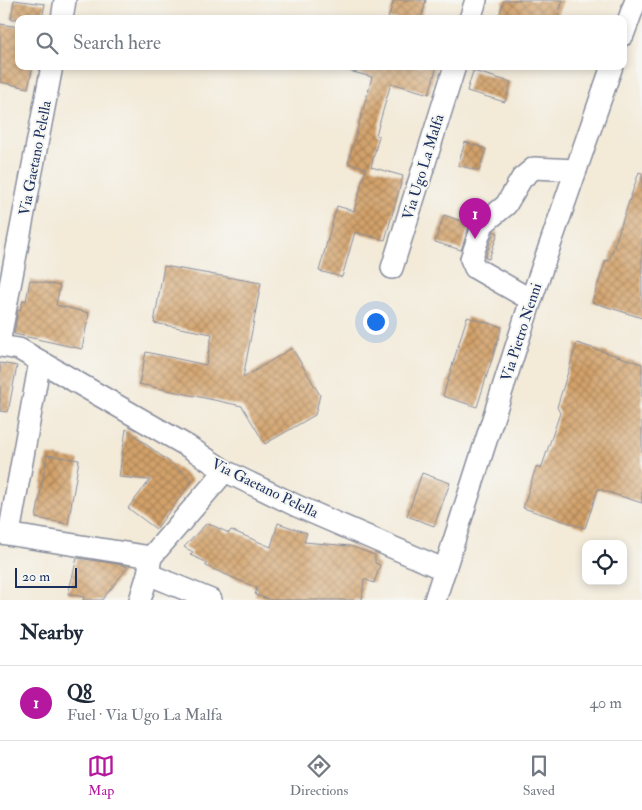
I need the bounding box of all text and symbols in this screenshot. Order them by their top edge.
search box [15,15,627,70]
icon: search [33,29,61,57]
text: Search here [73,31,161,55]
street label: Via Gaetano Pelella [15,98,56,217]
street label: Via Ugo La Malfa [398,111,449,222]
pin: 1 [459,198,491,239]
street label: Via Pietro Nenni [497,281,546,384]
your location [363,309,389,335]
street label: Via Gaetano Pelella [208,454,322,523]
map controls [582,540,627,585]
button: locate [582,540,627,585]
scale bar [15,565,78,588]
text: 20 m [22,568,50,585]
text: Nearby [20,619,83,646]
text: Q8 [67,681,92,705]
text: 1 [33,693,39,713]
text: 40 m [589,693,622,713]
text: Fuel · Via Ugo La Malfa [67,705,222,725]
tab: Map [87,752,115,799]
tab: Directions [290,752,348,799]
tab: Saved [523,752,555,799]

